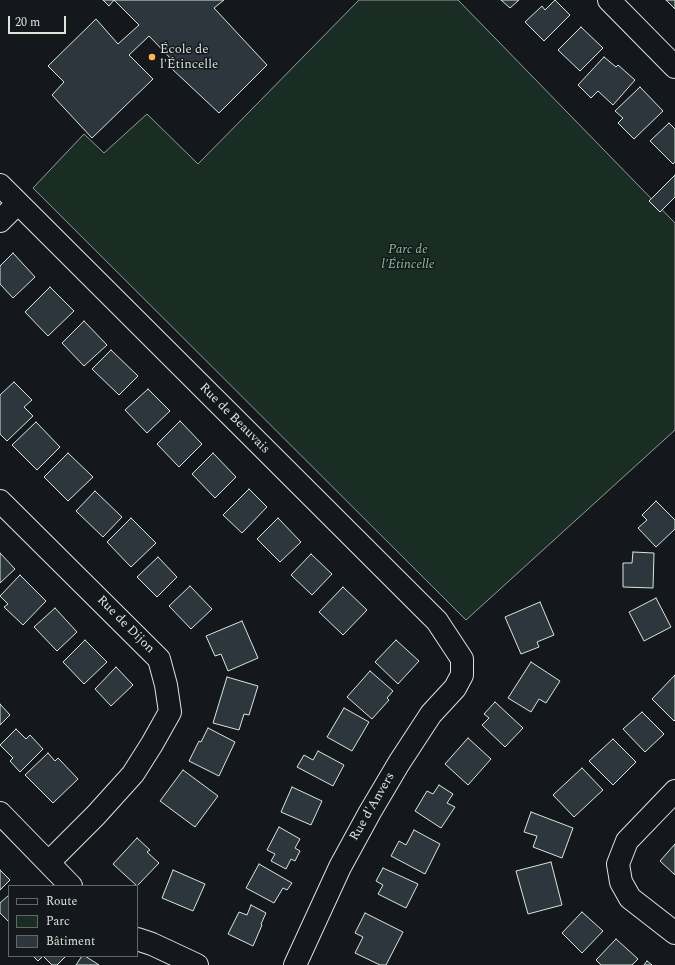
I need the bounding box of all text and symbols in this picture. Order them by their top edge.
scale bar [10,8,68,34]
text: 20 m [15,13,40,32]
place label: École de l'Étincelle [160,42,218,73]
marker: École de l'Étincelle [147,52,157,62]
park label: Parc de l'Étincelle [381,242,435,273]
street label: Rue de Beauvais [196,381,272,457]
street label: Rue de Dijon [93,593,157,657]
street label: Rue d'Anvers [347,770,399,844]
legend [8,885,138,957]
text: Route [46,892,77,911]
text: Parc [46,912,70,931]
text: Bâtiment [46,932,95,951]

